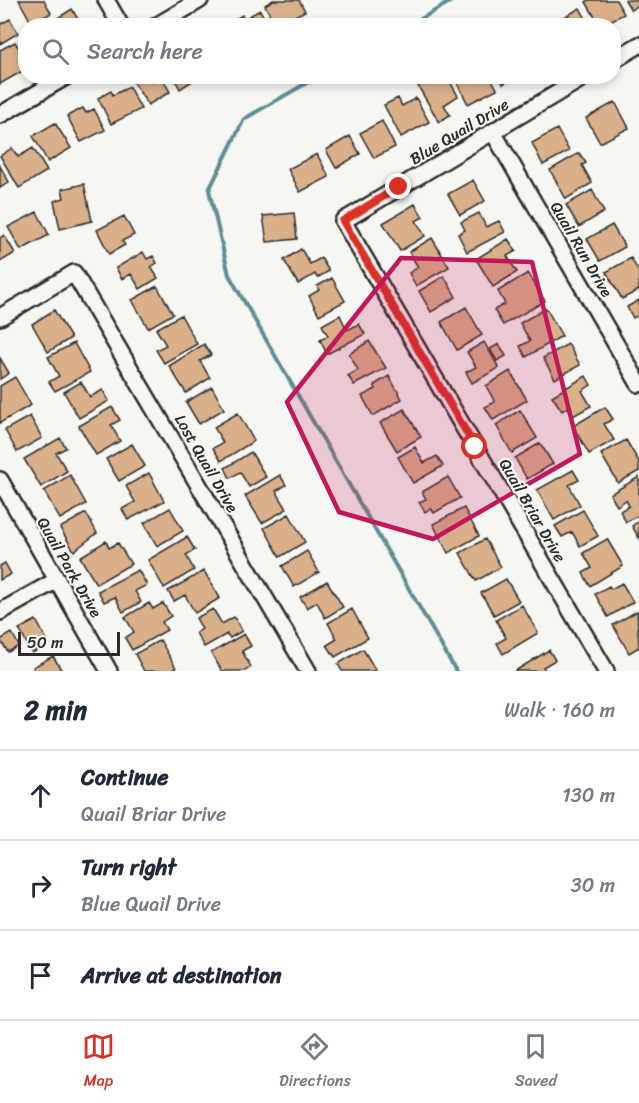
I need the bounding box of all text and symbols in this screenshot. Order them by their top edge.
search box [18,18,621,84]
text: Search here [87,32,203,71]
icon: search [39,35,72,68]
street label: Blue Quail Drive [404,90,515,173]
route end [385,173,411,199]
street label: Quail Run Drive [542,196,621,303]
street label: Lost Quail Drive [167,408,247,518]
route start [461,433,487,459]
street label: Quail Briar Drive [491,453,574,568]
street label: Quail Park Drive [29,511,110,623]
text: 50 m [27,628,63,657]
scale bar [18,629,120,656]
text: 2 min [24,687,87,733]
text: Walk · 160 m [504,693,615,728]
text: Continue [81,758,169,797]
text: 130 m [562,778,615,813]
icon: ahead [24,779,57,812]
text: Quail Briar Drive [81,797,226,832]
text: Turn right [81,848,176,887]
text: 30 m [571,868,615,903]
icon: right [24,869,57,902]
text: Blue Quail Drive [81,887,221,922]
text: Arrive at destination [81,956,282,995]
icon: arrive [24,959,57,992]
tab: Map [82,1030,115,1095]
tab: Directions [279,1030,351,1095]
tab: Saved [515,1030,557,1095]

